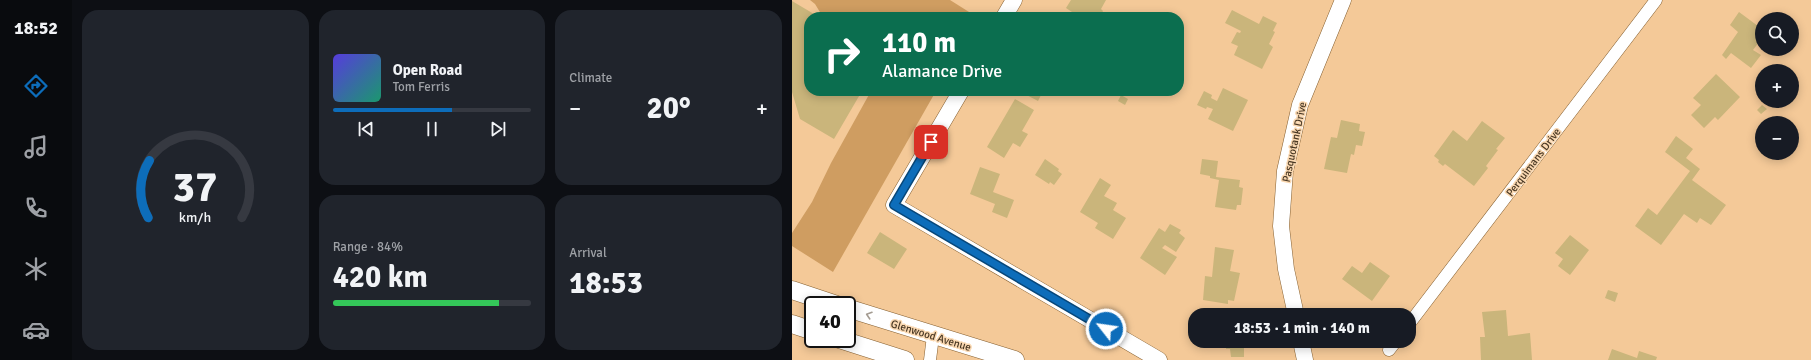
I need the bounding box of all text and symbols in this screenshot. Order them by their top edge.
map controls [1755,12,1799,160]
button: search [1755,12,1799,56]
text: 18:52 [14,17,58,39]
text: 110 m [882,26,956,60]
icon: right [816,28,868,80]
text: Alamance Drive [882,60,1002,82]
text: Open Road [393,61,462,79]
button: + [1755,64,1799,108]
text: Climate [569,70,612,86]
icon: directions [22,72,50,100]
text: Tom Ferris [393,79,450,95]
text: 20° [646,90,691,127]
text: − [569,95,581,122]
text: + [756,95,768,122]
street label: Pasquotank Drive [1280,101,1309,183]
button: − [1755,116,1799,160]
icon: previous [355,118,377,140]
icon: pause [421,118,443,140]
icon: next [487,118,509,140]
pin [914,125,948,159]
street label: Perquimans Drive [1503,126,1563,199]
icon: arrive [920,131,942,153]
icon: music [22,133,50,161]
text: 37 [173,162,218,213]
icon: phone [22,194,50,222]
text: km/h [179,209,212,226]
text: Range · 84% [333,239,403,255]
text: Arrival [569,245,607,261]
icon: climate [22,255,50,283]
text: 420 km [333,259,428,296]
text: 18:53 [569,265,643,302]
speed limit sign: 40 [804,296,856,348]
position arrow [1085,308,1127,350]
one-way arrow [866,311,873,320]
icon: car [22,316,50,344]
street label: Glenwood Avenue [889,317,973,354]
text: 18:53 · 1 min · 140 m [1234,319,1370,337]

